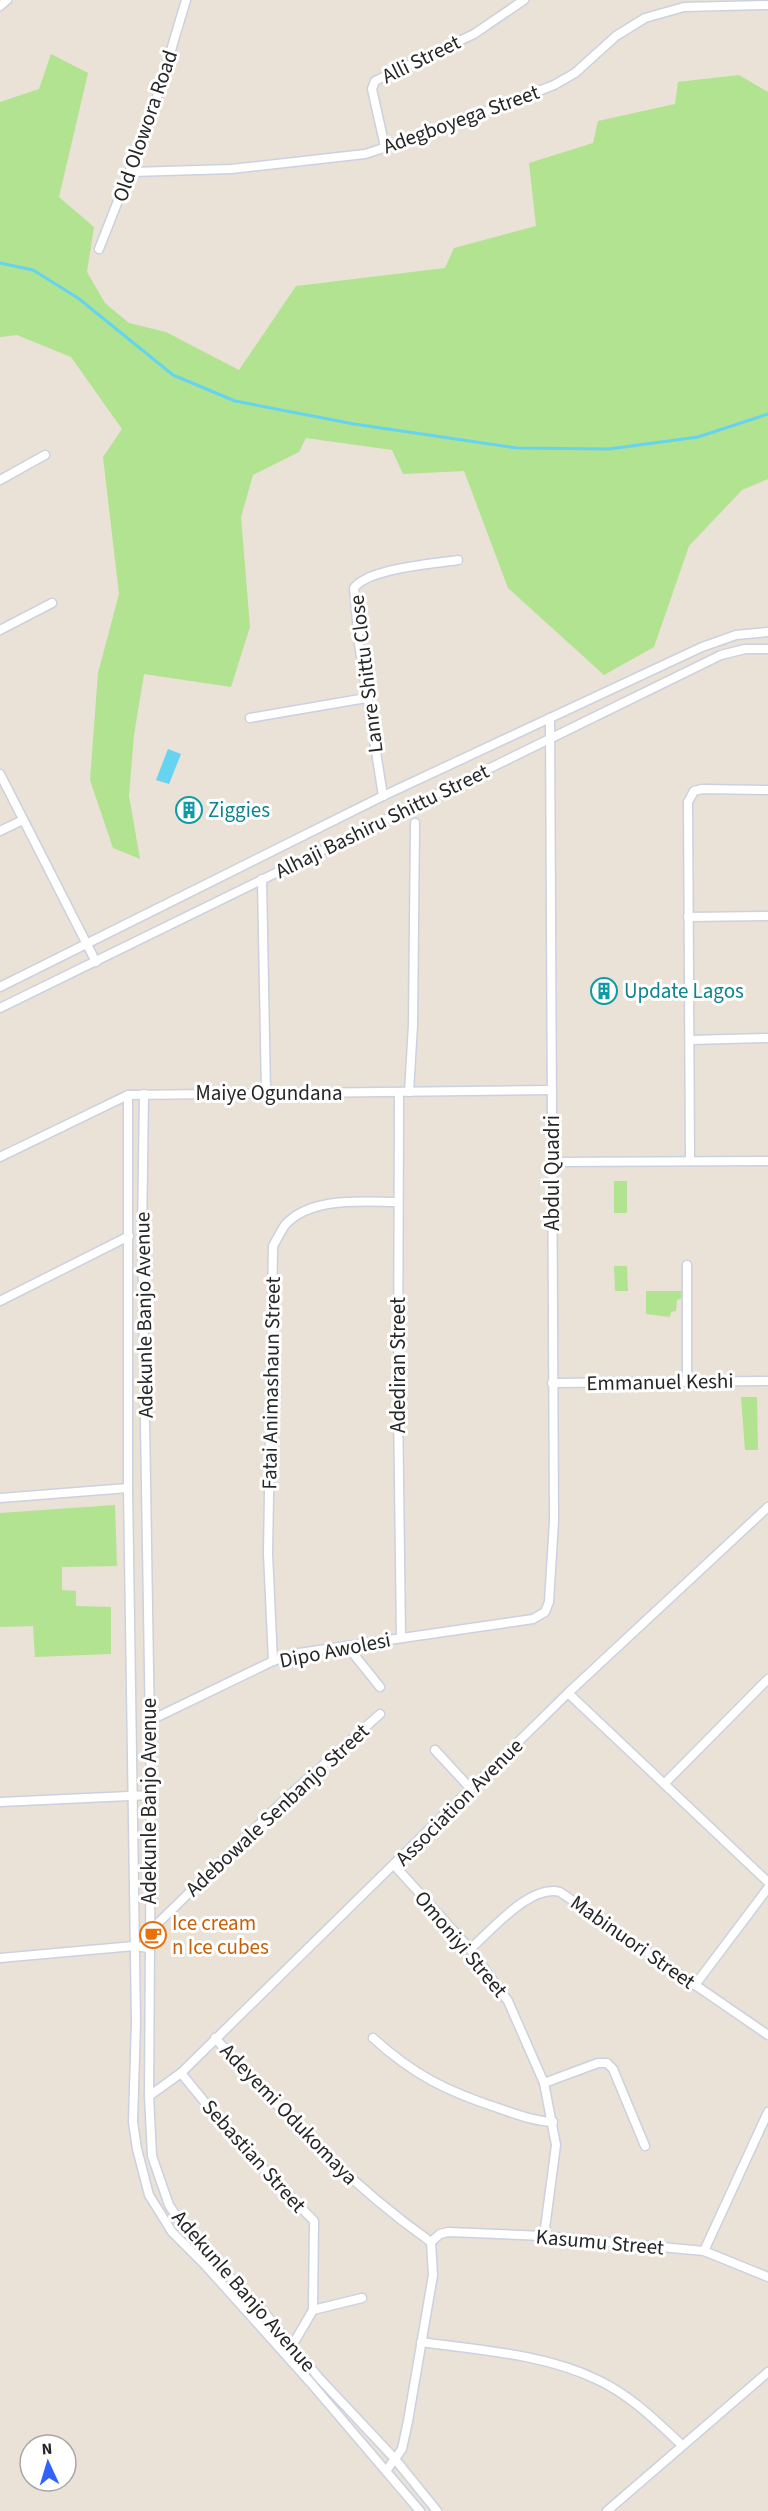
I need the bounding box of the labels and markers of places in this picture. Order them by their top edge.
building icon: Ziggies [174,795,204,825]
place label: Ziggies [208,795,270,825]
building icon: Update Lagos [589,976,619,1006]
place label: Update Lagos [624,976,744,1006]
place label: Ice cream n Ice cubes [172,1908,269,1962]
cafe icon: Ice cream n Ice cubes [138,1920,168,1950]

